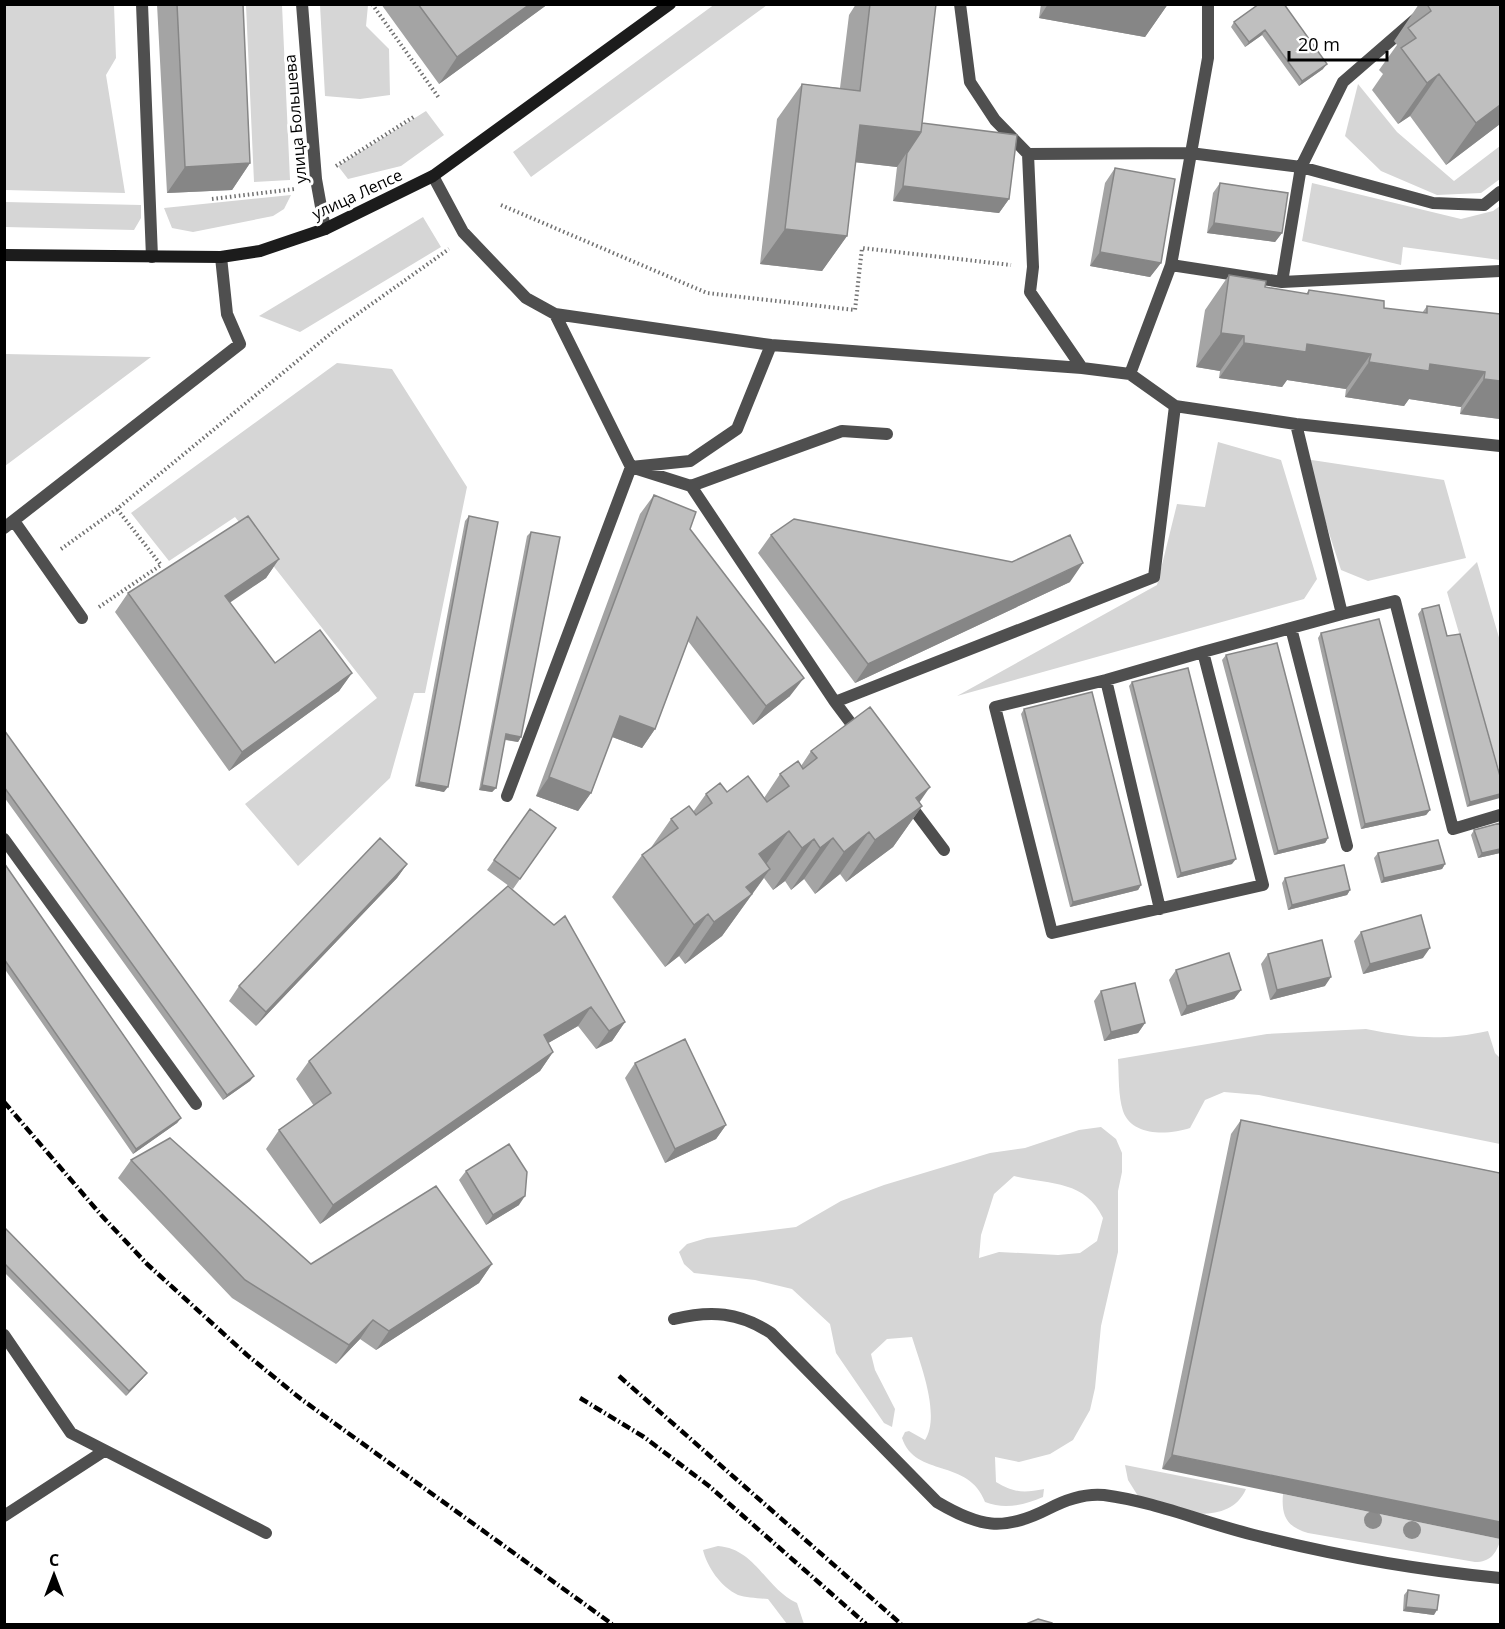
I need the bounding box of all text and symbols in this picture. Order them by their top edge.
scale bar [1289,24,1386,62]
text: 20 m [1298,32,1340,56]
street label: улица Большева [278,53,312,185]
street label: улица Лепсе [308,163,406,225]
north arrow [24,1545,84,1605]
text: С [49,1549,59,1571]

